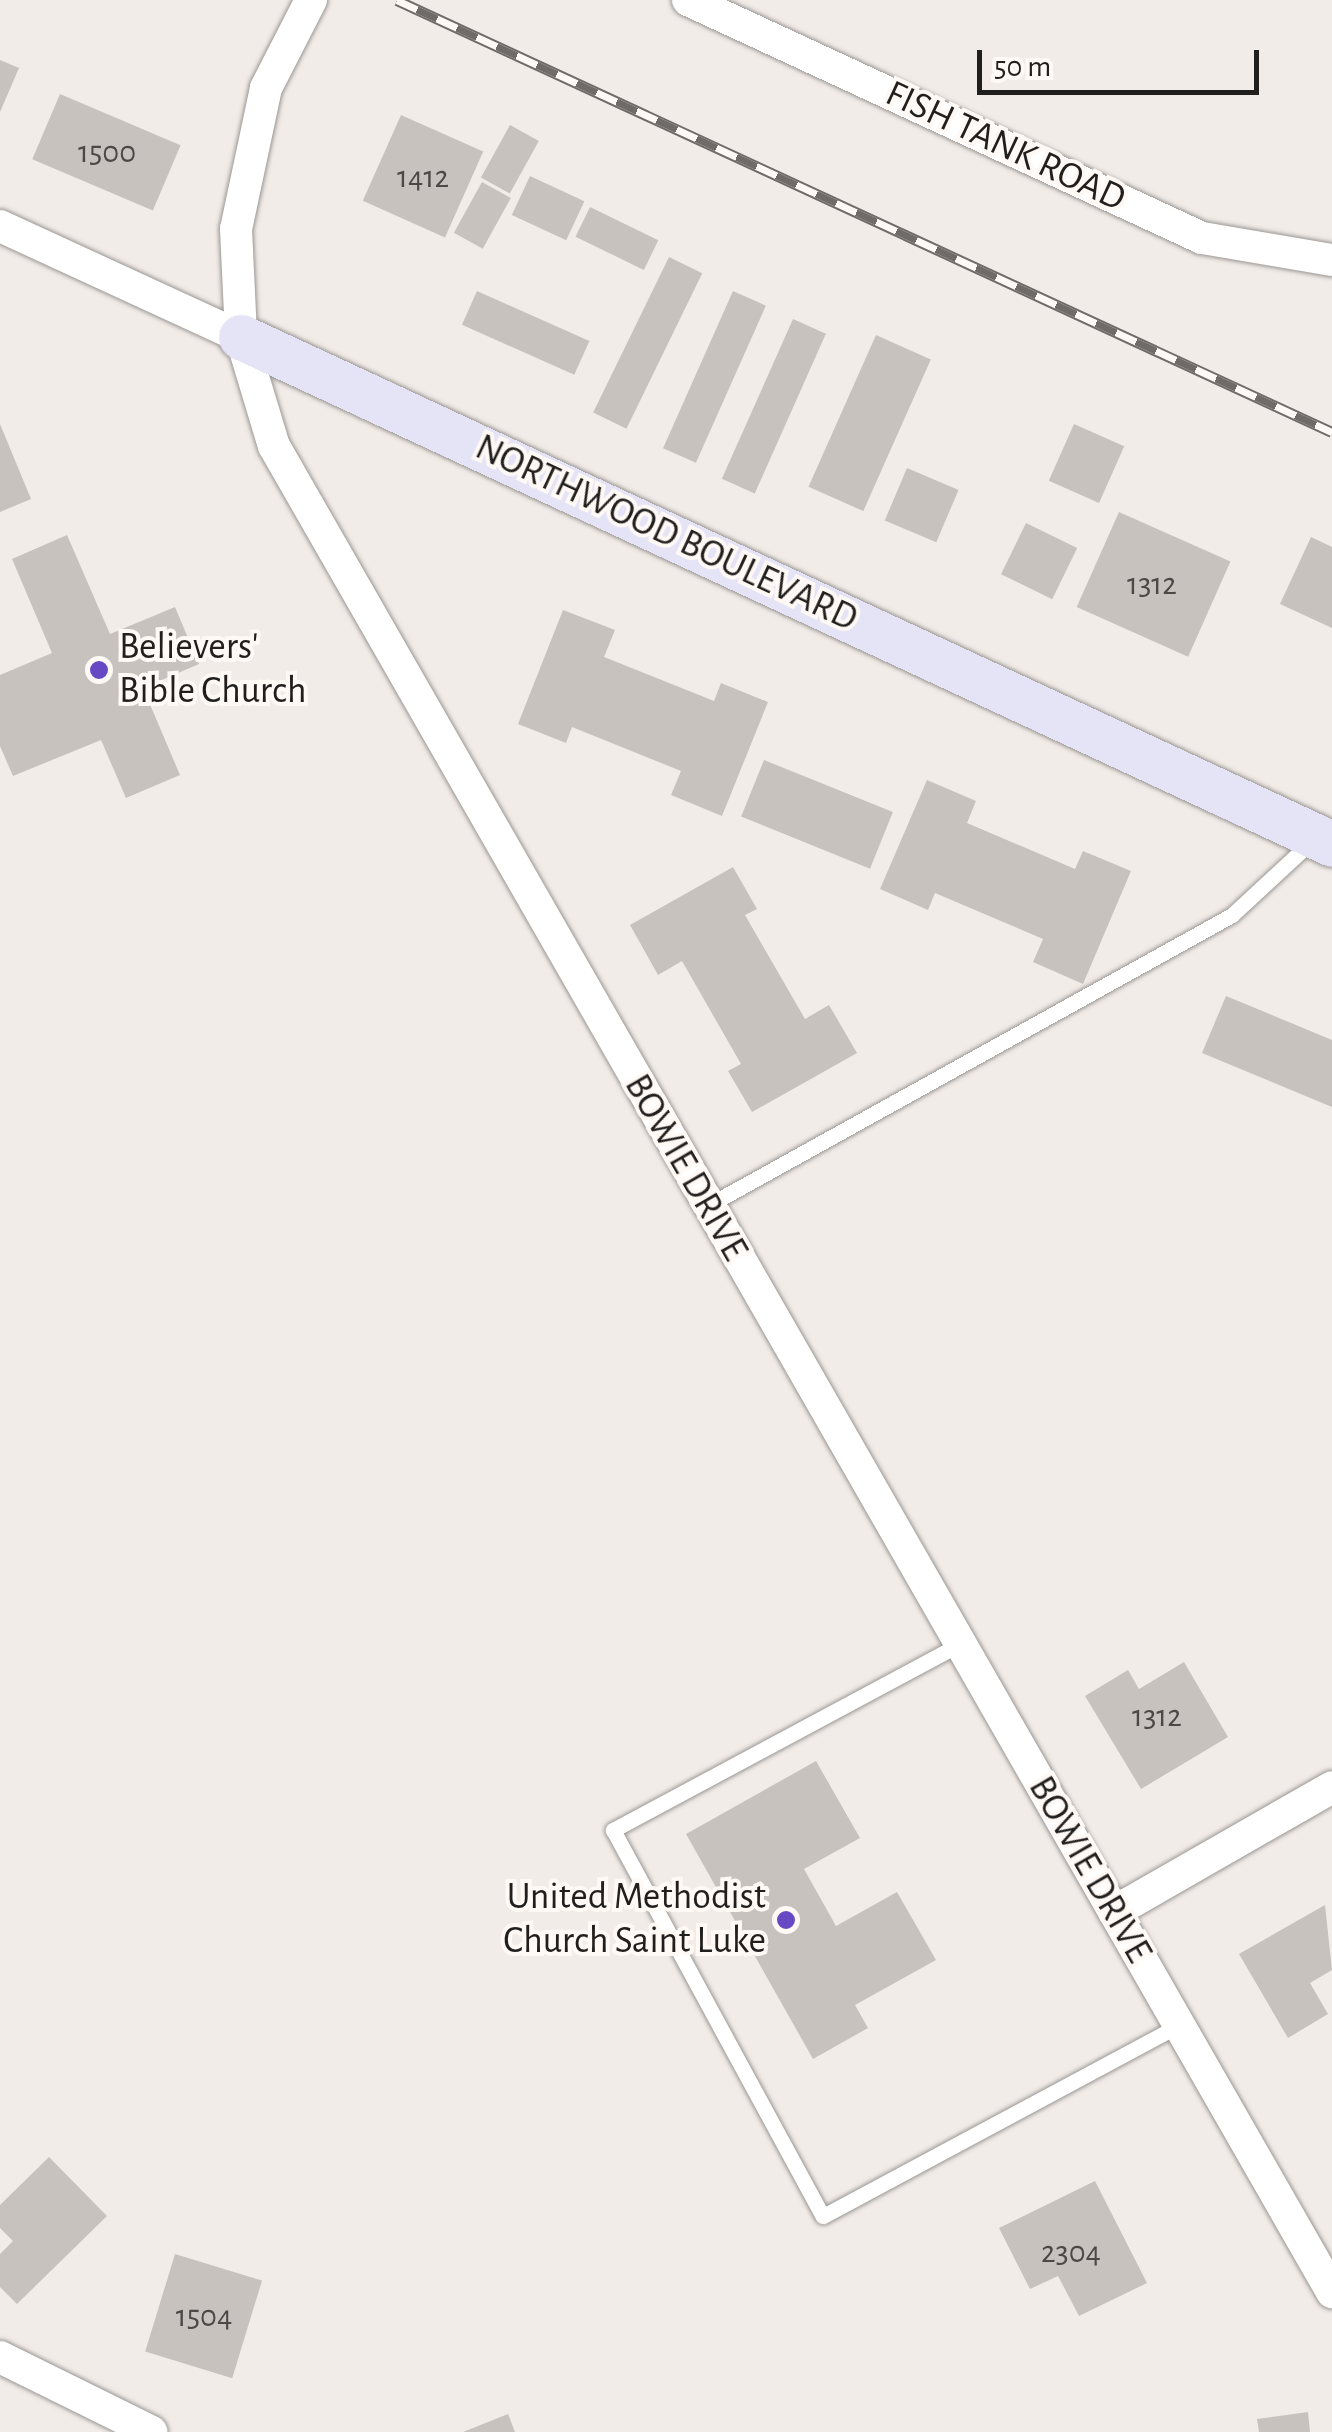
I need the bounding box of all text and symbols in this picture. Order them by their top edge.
scale bar [982,30,1264,92]
text: 50 m [994,52,1051,82]
street label: FISH TANK ROAD [878,72,1132,222]
house number: 1500 [78,133,136,171]
house number: 1412 [397,158,449,196]
street label: NORTHWOOD BOULEVARD [468,425,864,643]
house number: 1312 [1127,565,1177,603]
place label: Believers' Bible Church [119,625,306,714]
marker: Believers' Bible Church [88,659,110,681]
street label: BOWIE DRIVE [613,1067,757,1269]
house number: 1312 [1132,1697,1182,1735]
street label: BOWIE DRIVE [1017,1769,1161,1971]
place label: United Methodist Church Saint Luke [503,1875,766,1965]
marker: United Methodist Church Saint Luke [775,1909,797,1931]
house number: 2304 [1041,2233,1101,2271]
house number: 1504 [176,2297,232,2335]

